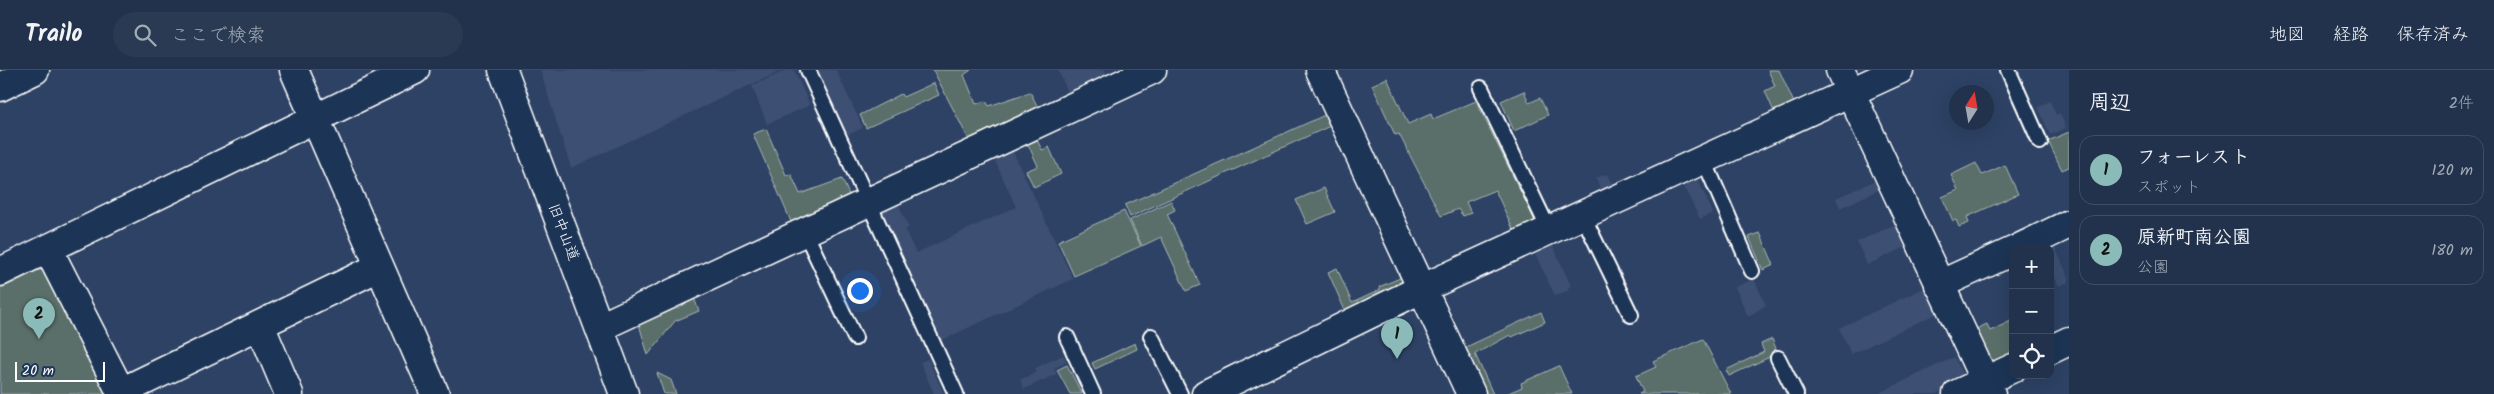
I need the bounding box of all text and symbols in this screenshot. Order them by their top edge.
search box [113,12,463,57]
text: Trailo [25,15,83,54]
icon: search [131,21,159,49]
text: ここで検索 [171,21,266,51]
text: 地図 [2269,21,2305,50]
text: 経路 [2333,21,2369,50]
text: 保存済み [2397,21,2469,50]
north arrow [1949,85,1994,130]
text: 周辺 [2089,87,2131,120]
text: 2件 [2449,91,2474,116]
text: フォーレスト [2137,143,2250,173]
text: 1 [2104,158,2108,183]
text: 120 m [2432,158,2473,183]
text: スポット [2137,175,2201,200]
street label: 旧中山道 [541,200,585,265]
text: 原新町南公園 [2137,223,2251,253]
text: 2 [2101,238,2111,263]
text: 180 m [2431,238,2473,263]
map controls [2009,244,2054,379]
button: + [2009,244,2054,289]
text: 公園 [2137,255,2169,280]
your location [847,278,873,304]
button: − [2009,289,2054,334]
pin: 2 [23,298,55,339]
pin: 1 [1381,318,1413,359]
button: locate [2009,334,2054,379]
scale bar [15,359,105,382]
text: 20 m [22,360,54,382]

